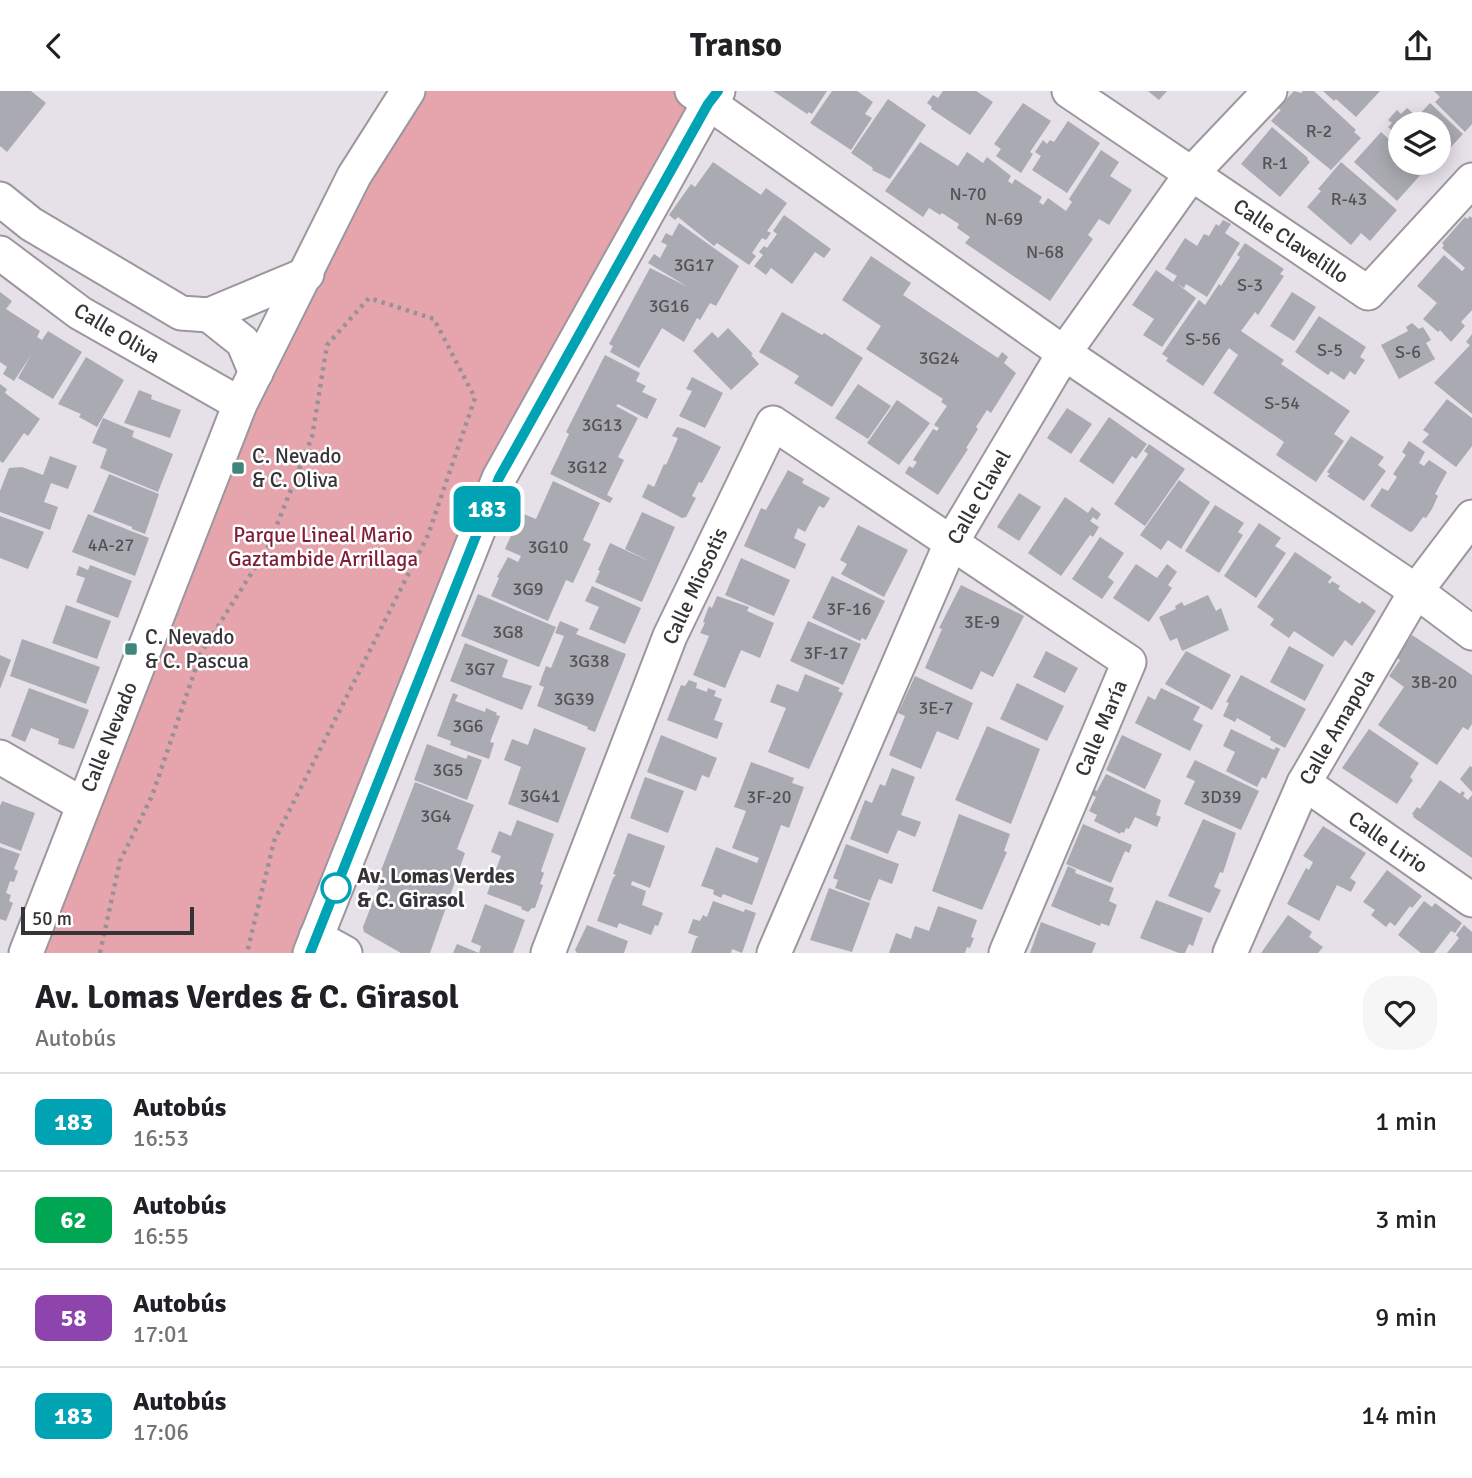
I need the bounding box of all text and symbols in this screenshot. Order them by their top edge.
text: Transo [690,26,782,65]
icon: back [35,27,73,65]
icon: share [1399,27,1437,65]
map controls [1388,112,1451,175]
button: layers [1388,112,1451,175]
house number: R-2 [1306,120,1332,142]
house number: R-1 [1262,152,1288,174]
house number: N-70 [949,183,987,205]
house number: R-43 [1331,188,1367,210]
street label: Calle Clavelillo [1228,193,1354,289]
house number: N-69 [985,208,1023,230]
house number: N-68 [1026,241,1064,263]
house number: 3G17 [674,254,714,276]
house number: S-3 [1237,274,1263,296]
house number: 3G16 [649,295,689,317]
street label: Calle Oliva [69,297,165,369]
house number: S-56 [1185,328,1221,350]
house number: S-5 [1317,339,1343,361]
house number: S-6 [1395,341,1421,363]
house number: 3G24 [919,347,960,369]
house number: S-54 [1264,392,1300,414]
house number: 3G13 [582,414,622,436]
place label: C. Nevado & C. Oliva [252,443,342,493]
street label: Calle Clavel [941,445,1017,549]
house number: 3G12 [567,456,607,478]
marker: C. Nevado & C. Oliva [230,460,246,476]
line badge: 183 [447,486,527,532]
text: 183 [468,494,506,524]
park label: Parque Lineal Mario Gaztambide Arrillaga [228,522,418,572]
street label: Calle Miosotis [657,523,733,649]
house number: 4A-27 [88,534,134,556]
house number: 3G10 [528,536,568,558]
house number: 3G9 [512,578,544,600]
house number: 3F-16 [827,598,871,620]
house number: 3E-9 [964,611,1000,633]
house number: 3G8 [492,621,524,643]
place label: C. Nevado & C. Pascua [145,624,249,674]
marker: C. Nevado & C. Pascua [123,641,139,657]
house number: 3F-17 [804,642,848,664]
house number: 3G38 [569,650,609,672]
house number: 3G7 [464,658,496,680]
street label: Calle Amapola [1293,664,1381,790]
house number: 3B-20 [1411,671,1457,693]
street label: Calle María [1069,676,1133,780]
street label: Calle Nevado [75,678,143,796]
house number: 3G39 [554,688,594,710]
house number: 3E-7 [918,697,954,719]
house number: 3G6 [452,715,484,737]
house number: 3G5 [432,759,464,781]
house number: 3G41 [520,785,560,807]
house number: 3F-20 [747,786,791,808]
house number: 3D39 [1201,786,1241,808]
house number: 3G4 [420,805,452,827]
street label: Calle Lirio [1343,805,1433,879]
place label: Av. Lomas Verdes & C. Girasol [357,863,515,913]
marker: Av. Lomas Verdes & C. Girasol [321,873,351,903]
scale bar [21,904,194,936]
text: 50 m [32,907,72,931]
button: heart [1363,976,1437,1050]
text: Av. Lomas Verdes & C. Girasol [35,977,459,1018]
text: Autobús [35,1024,116,1053]
text: Autobús [133,1092,226,1124]
text: 1 min [1375,1106,1437,1138]
text: 183 [54,1107,93,1137]
text: 16:53 [133,1124,189,1153]
text: Autobús [133,1190,226,1222]
text: 3 min [1375,1204,1437,1236]
text: 62 [61,1205,86,1235]
text: 16:55 [133,1222,189,1251]
text: Autobús [133,1288,226,1320]
text: 9 min [1375,1302,1437,1334]
text: 58 [61,1303,86,1333]
text: 17:01 [133,1320,189,1349]
text: Autobús [133,1386,226,1418]
text: 14 min [1361,1400,1437,1432]
text: 183 [54,1401,93,1431]
text: 17:06 [133,1418,189,1447]

